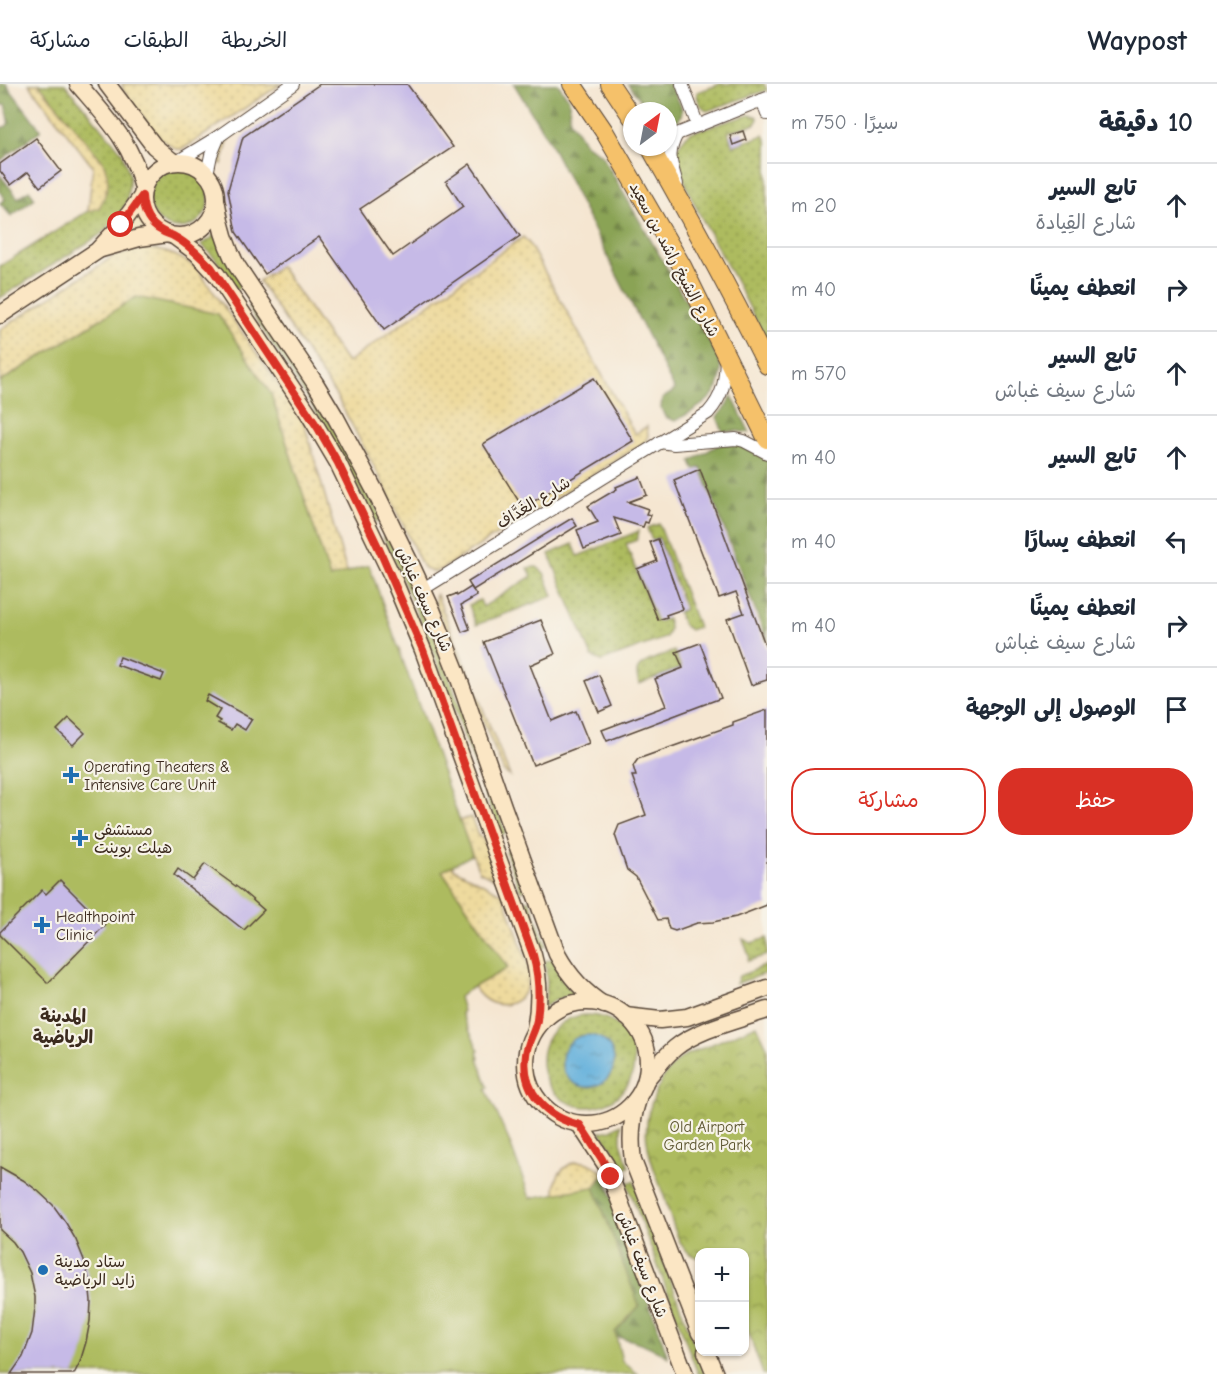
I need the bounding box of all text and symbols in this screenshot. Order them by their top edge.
text: Waypost [1087,25,1187,57]
text: مشاركة [30,28,91,52]
text: الطبقات [124,28,189,52]
text: الخريطة [222,28,287,52]
north arrow [623,102,677,156]
text: 10 دقيقة [1099,108,1193,138]
text: سيرًا · 750 m [791,111,898,134]
text: تابع السير [1050,175,1136,201]
street label: شارع الشيخ راشد بن سعيد [624,179,723,341]
icon: ahead [1160,189,1193,222]
text: 20 m [791,194,837,217]
route start [107,211,133,237]
text: شارع القِيادة [1036,211,1136,234]
icon: right [1160,273,1193,306]
text: انعطف يمينًا [1030,275,1136,301]
text: 40 m [791,278,836,301]
text: تابع السير [1050,343,1136,369]
icon: ahead [1160,357,1193,390]
text: 570 m [791,362,847,385]
text: شارع سيف غباش [995,379,1136,402]
icon: ahead [1160,441,1193,474]
text: تابع السير [1050,443,1136,469]
text: 40 m [791,446,836,469]
street label: شارع الغَدَّاف [493,473,575,534]
icon: left [1160,525,1193,558]
text: انعطف يسارًا [1024,527,1136,553]
text: 40 m [791,530,836,553]
street label: شارع سيف غباش [391,544,455,655]
text: انعطف يمينًا [1030,595,1136,621]
icon: right [1160,609,1193,642]
text: 40 m [791,614,836,637]
text: شارع سيف غباش [995,631,1136,654]
icon: arrive [1160,693,1193,726]
text: الوصول إلى الوجهة [966,695,1136,721]
place label: Operating Theaters & Intensive Care Unit [84,758,230,794]
marker: Operating Theaters & Intensive Care Unit [62,766,80,784]
button: مشاركة [791,768,986,835]
button: حفظ [998,768,1193,835]
place label: مستشفى هيلث بوينت [94,821,172,858]
marker: مستشفى هيلث بوينت [71,829,89,847]
place label: Healthpoint Clinic [56,908,135,944]
marker: Healthpoint Clinic [33,916,51,934]
district label: المدينة الرياضية [33,1006,93,1048]
park label: Old Airport Garden Park [664,1118,751,1154]
route end [597,1163,623,1189]
street label: شارع سيف غباش [612,1208,671,1321]
map controls [695,1248,749,1356]
button: + [695,1248,749,1302]
place label: ستاد مدينة زايد الرياضية [55,1253,135,1289]
marker: ستاد مدينة زايد الرياضية [36,1263,50,1277]
button: − [695,1302,749,1356]

